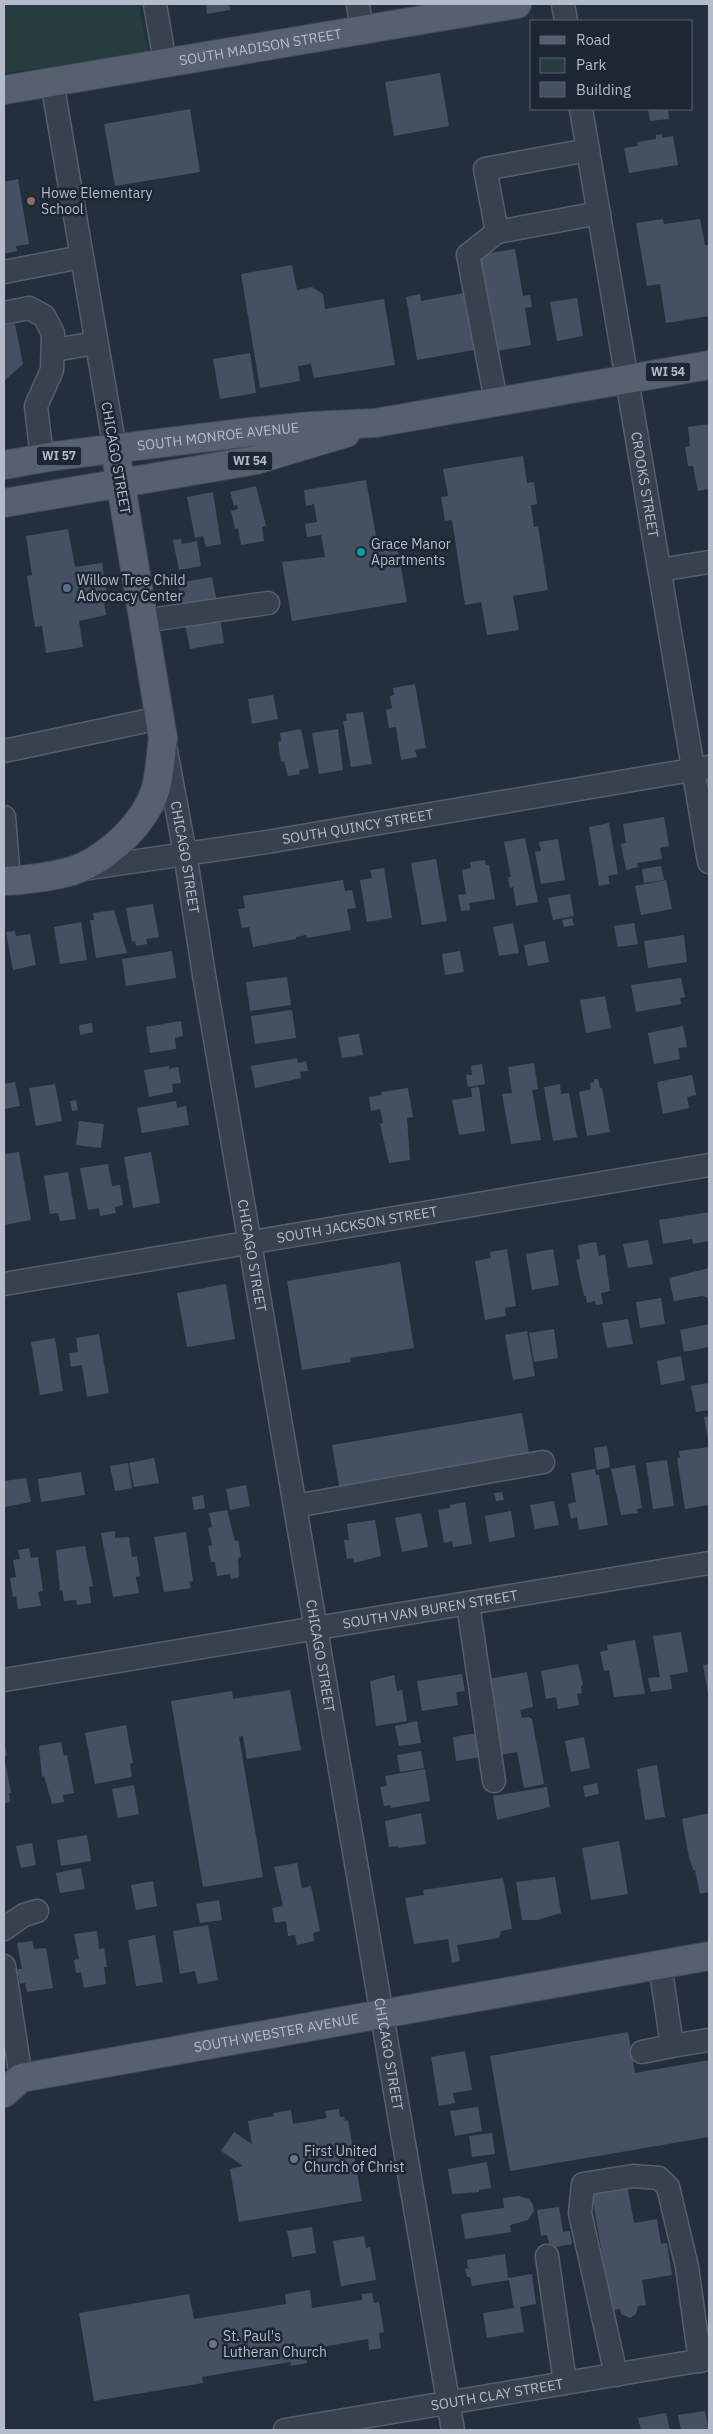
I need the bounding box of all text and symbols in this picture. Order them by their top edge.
legend [530,20,693,110]
street label: SOUTH MADISON STREET [178,25,343,70]
text: Road [576,30,611,49]
text: Park [576,55,606,74]
text: Building [576,80,631,99]
place label: Howe Elementary School [41,184,153,218]
marker: Howe Elementary School [25,195,37,207]
road number: WI 54 [646,362,690,382]
street label: CHICAGO STREET [97,400,135,516]
street label: SOUTH MONROE AVENUE [136,418,300,455]
street label: CROOKS STREET [627,430,663,539]
road number: WI 57 [36,446,82,466]
road number: WI 54 [228,452,272,471]
place label: Grace Manor Apartments [371,535,451,569]
marker: Grace Manor Apartments [355,546,367,558]
place label: Willow Tree Child Advocacy Center [77,571,186,605]
marker: Willow Tree Child Advocacy Center [61,582,73,594]
street label: CHICAGO STREET [166,800,203,915]
street label: SOUTH QUINCY STREET [281,805,435,848]
street label: CHICAGO STREET [234,1198,271,1313]
street label: SOUTH JACKSON STREET [275,1202,439,1247]
street label: SOUTH VAN BUREN STREET [341,1586,519,1633]
street label: CHICAGO STREET [302,1598,339,1714]
street label: CHICAGO STREET [370,1996,407,2112]
street label: SOUTH WEBSTER AVENUE [192,2009,360,2056]
place label: First United Church of Christ [304,2142,405,2176]
marker: First United Church of Christ [288,2153,300,2165]
place label: St. Paul's Lutheran Church [223,2327,327,2361]
marker: St. Paul's Lutheran Church [207,2338,219,2350]
street label: SOUTH CLAY STREET [430,2375,565,2414]

